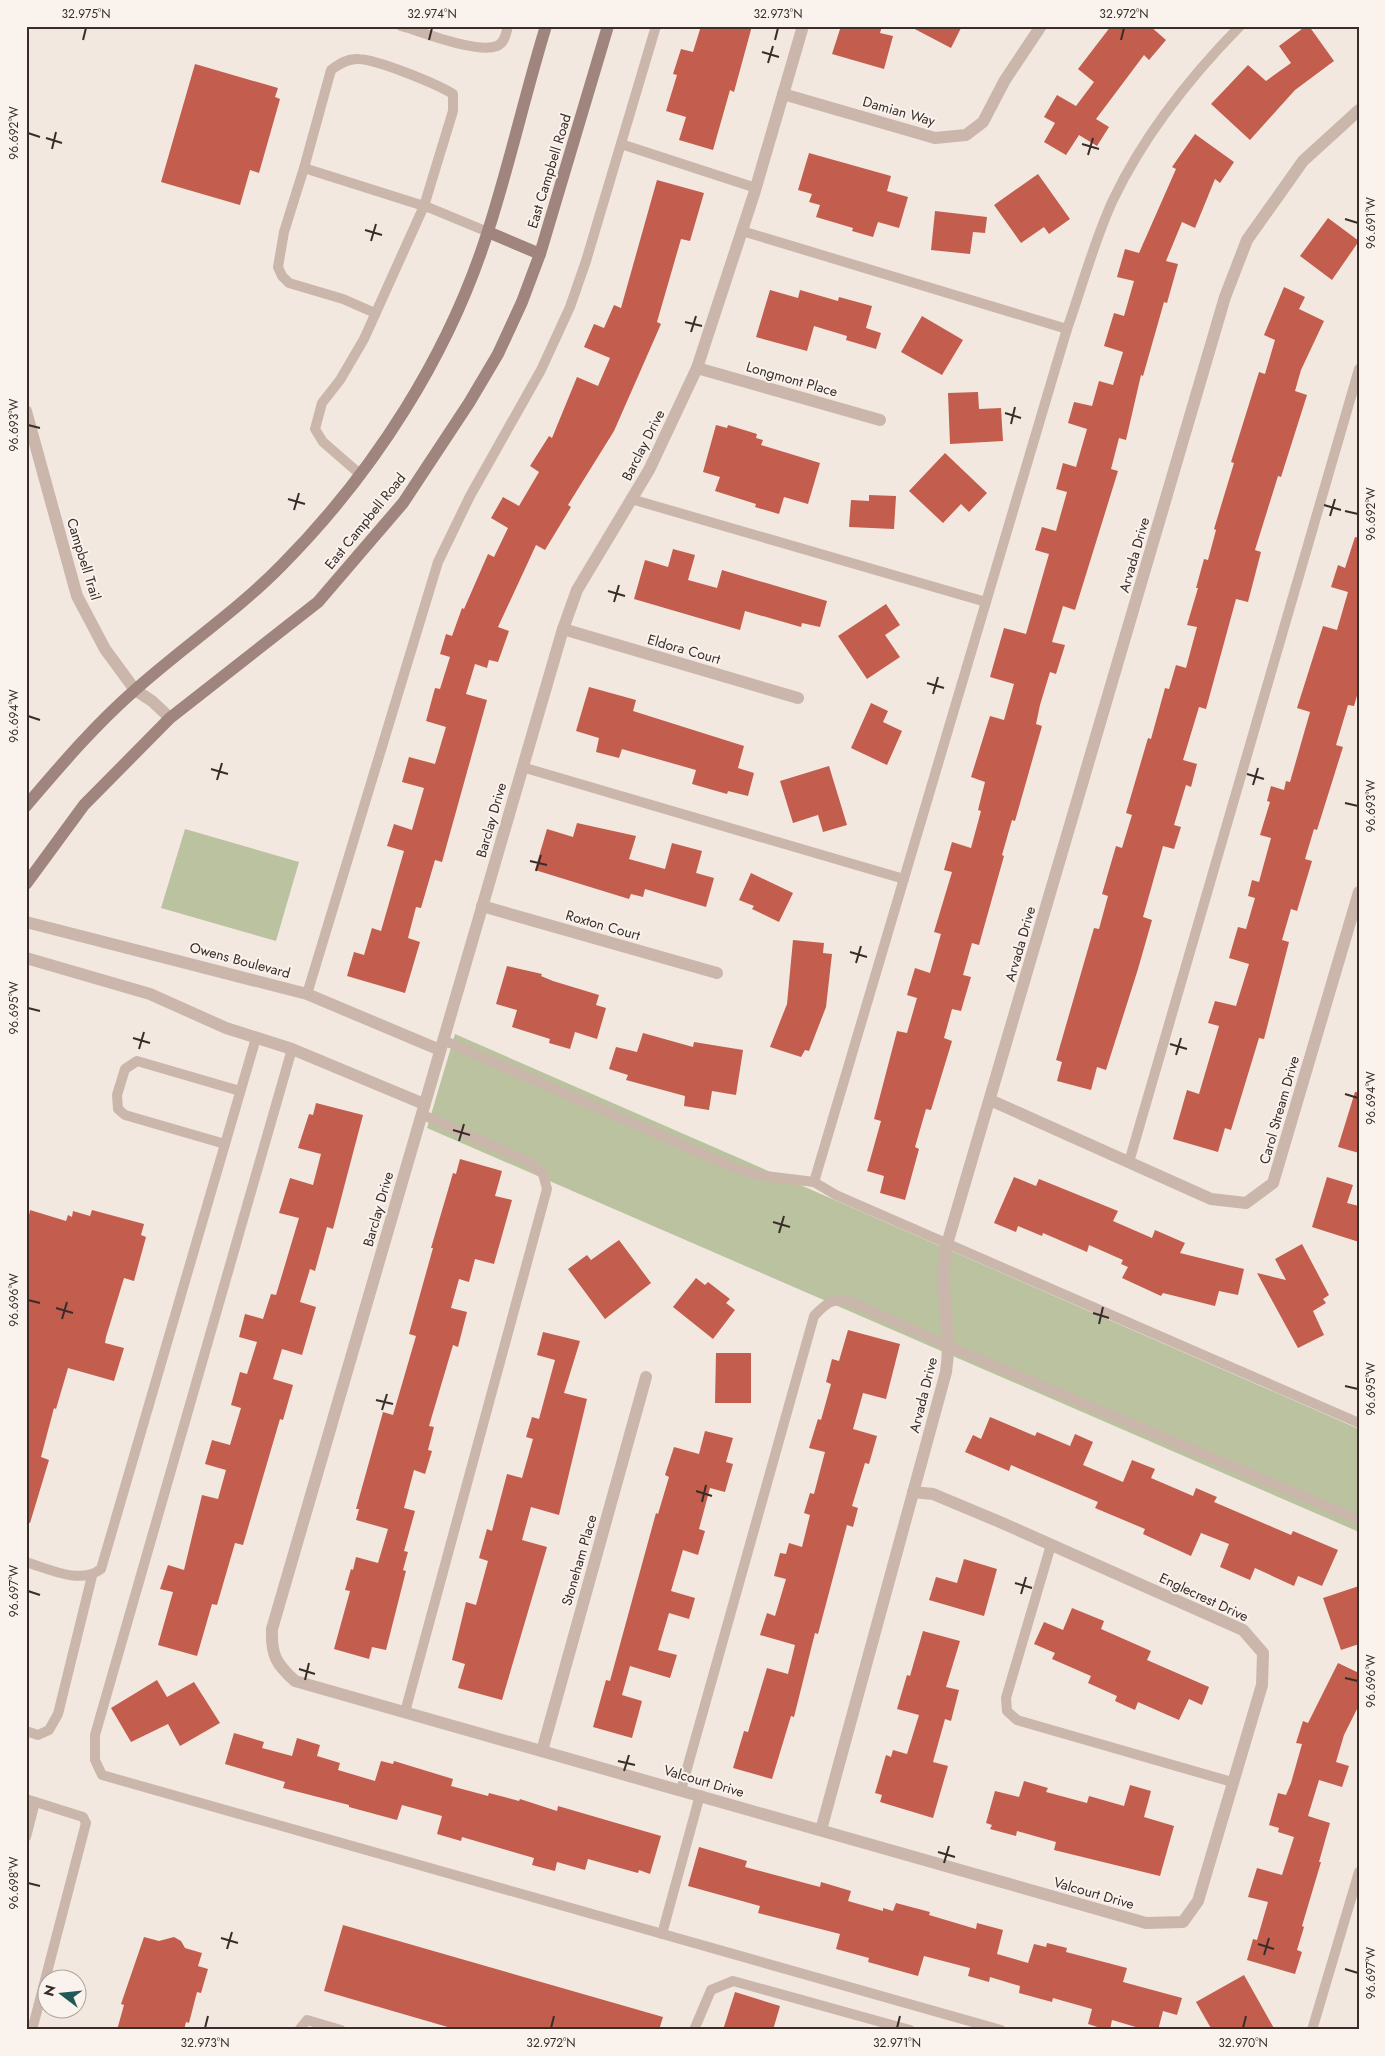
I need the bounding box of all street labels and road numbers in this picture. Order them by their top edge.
street label: Damian Way [860,91,938,131]
street label: East Campbell Road [522,111,576,231]
street label: Longmont Place [744,356,840,402]
street label: Barclay Drive [617,406,669,484]
street label: East Campbell Road [320,469,410,573]
street label: Arvada Drive [1114,515,1154,595]
street label: Campbell Trail [62,516,106,602]
street label: Eldora Court [645,629,723,669]
street label: Barclay Drive [471,780,511,860]
street label: Arvada Drive [1000,904,1040,984]
street label: Roxton Court [563,905,643,945]
street label: Owens Boulevard [187,937,293,983]
street label: Carol Stream Drive [1254,1054,1304,1166]
street label: Barclay Drive [358,1169,398,1249]
street label: Arvada Drive [904,1355,942,1435]
street label: Stoneham Place [556,1512,602,1608]
street label: Englecrest Drive [1156,1568,1252,1626]
street label: Valcourt Drive [661,1760,747,1802]
street label: Valcourt Drive [1051,1872,1137,1914]

